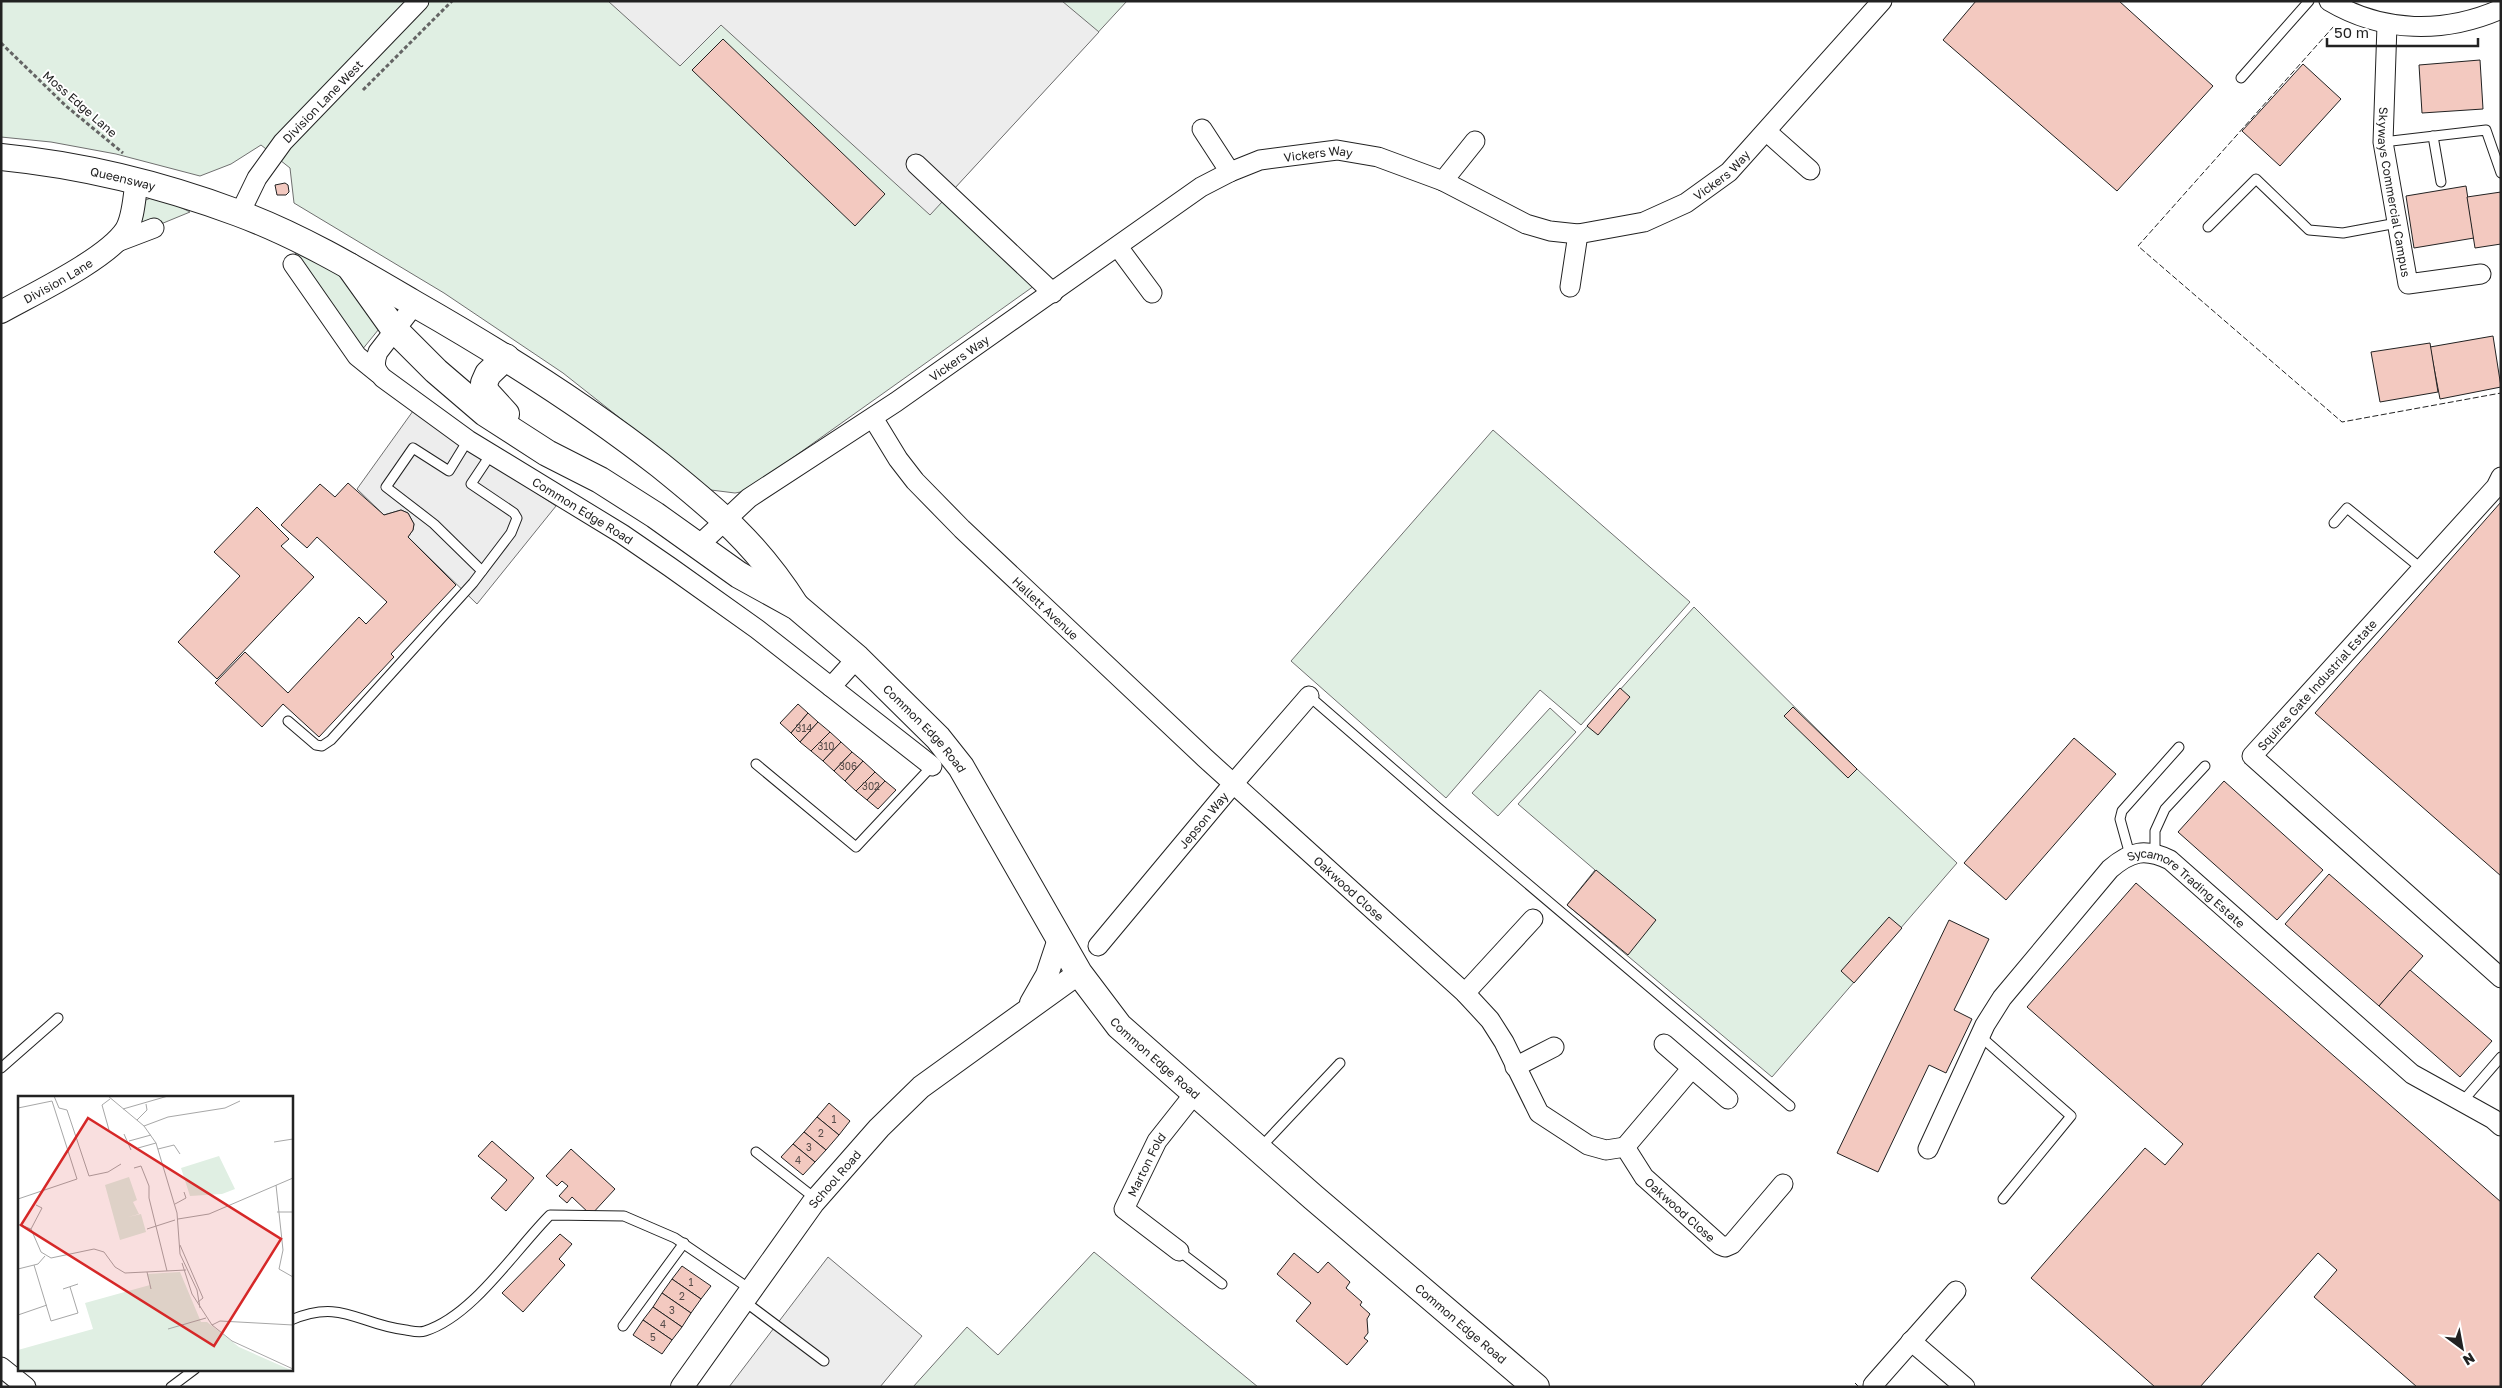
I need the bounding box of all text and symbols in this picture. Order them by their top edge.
scale bar [2327,15,2478,47]
text: 50 m [2334,23,2369,41]
street label: Division Lane West [279,57,366,146]
street label: Moss Edge Lane [40,68,120,140]
street label: Skyways Commercial Campus [2375,107,2414,278]
street label: Vickers Way [1283,142,1354,164]
street label: Vickers Way [1690,147,1753,203]
street label: Queensway [89,163,158,193]
street label: Division Lane [21,255,95,306]
street label: Vickers Way [926,331,992,384]
street label: Common Edge Road [530,474,636,547]
street label: Hallett Avenue [1009,573,1082,643]
street label: Squires Gate Industrial Estate [2254,616,2380,754]
street label: Common Edge Road [880,681,970,775]
house number: 314 [796,722,812,734]
house number: 310 [818,740,834,752]
house number: 306 [839,760,857,772]
house number: 302 [862,780,880,792]
street label: Jepson Way [1175,788,1231,851]
street label: Sycamore Trading Estate [2124,845,2249,931]
street label: Oakwood Close [1311,853,1387,924]
street label: Common Edge Road [1107,1014,1204,1102]
inset map [18,1096,292,1370]
house number: 1 [832,1113,837,1125]
house number: 2 [818,1127,824,1139]
street label: Marton Fold [1124,1129,1169,1199]
house number: 3 [806,1141,812,1153]
street label: School Road [805,1147,864,1211]
house number: 4 [795,1154,801,1166]
street label: Oakwood Close [1642,1174,1719,1245]
house number: 1 [689,1276,694,1288]
street label: Common Edge Road [1412,1280,1510,1366]
house number: 2 [679,1290,685,1302]
house number: 3 [669,1304,675,1316]
house number: 4 [660,1318,666,1330]
north arrow [2437,1323,2487,1373]
house number: 5 [650,1331,656,1343]
text: N [2460,1349,2478,1369]

